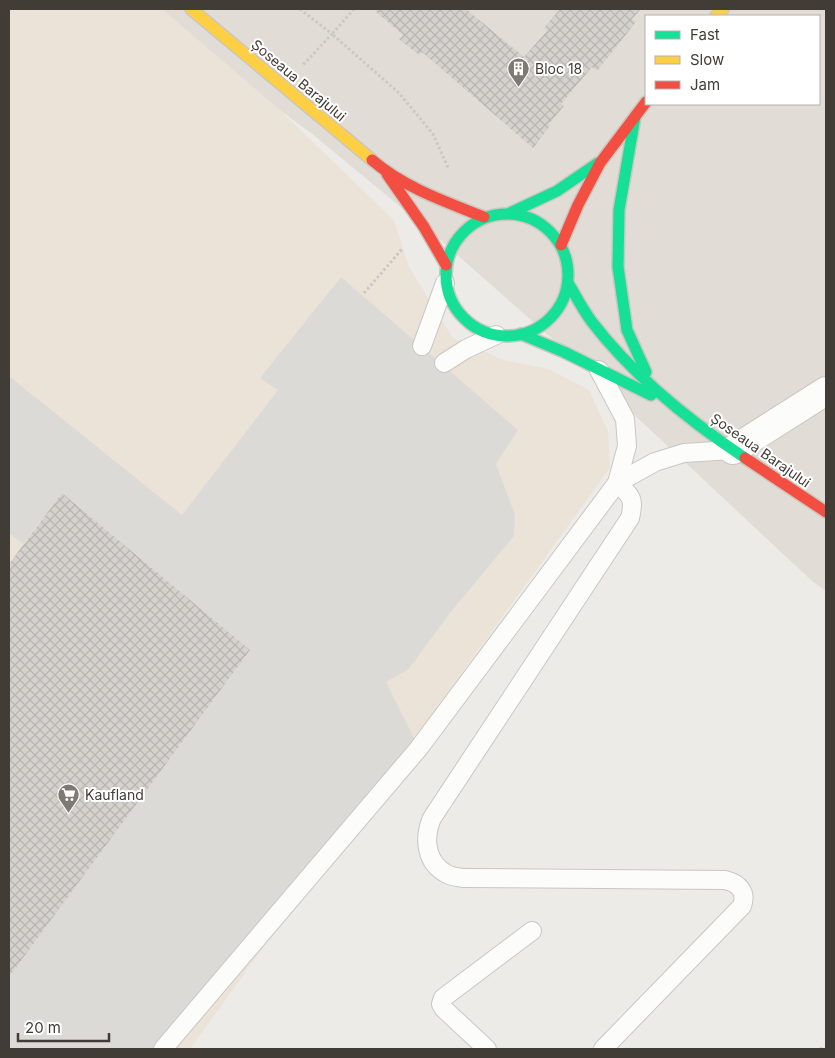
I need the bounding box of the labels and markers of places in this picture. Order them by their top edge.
building icon: Bloc 18 [507,56,531,87]
place label: Bloc 18 [535,60,582,77]
supermarket icon: Kaufland [57,782,81,813]
place label: Kaufland [85,786,144,803]

